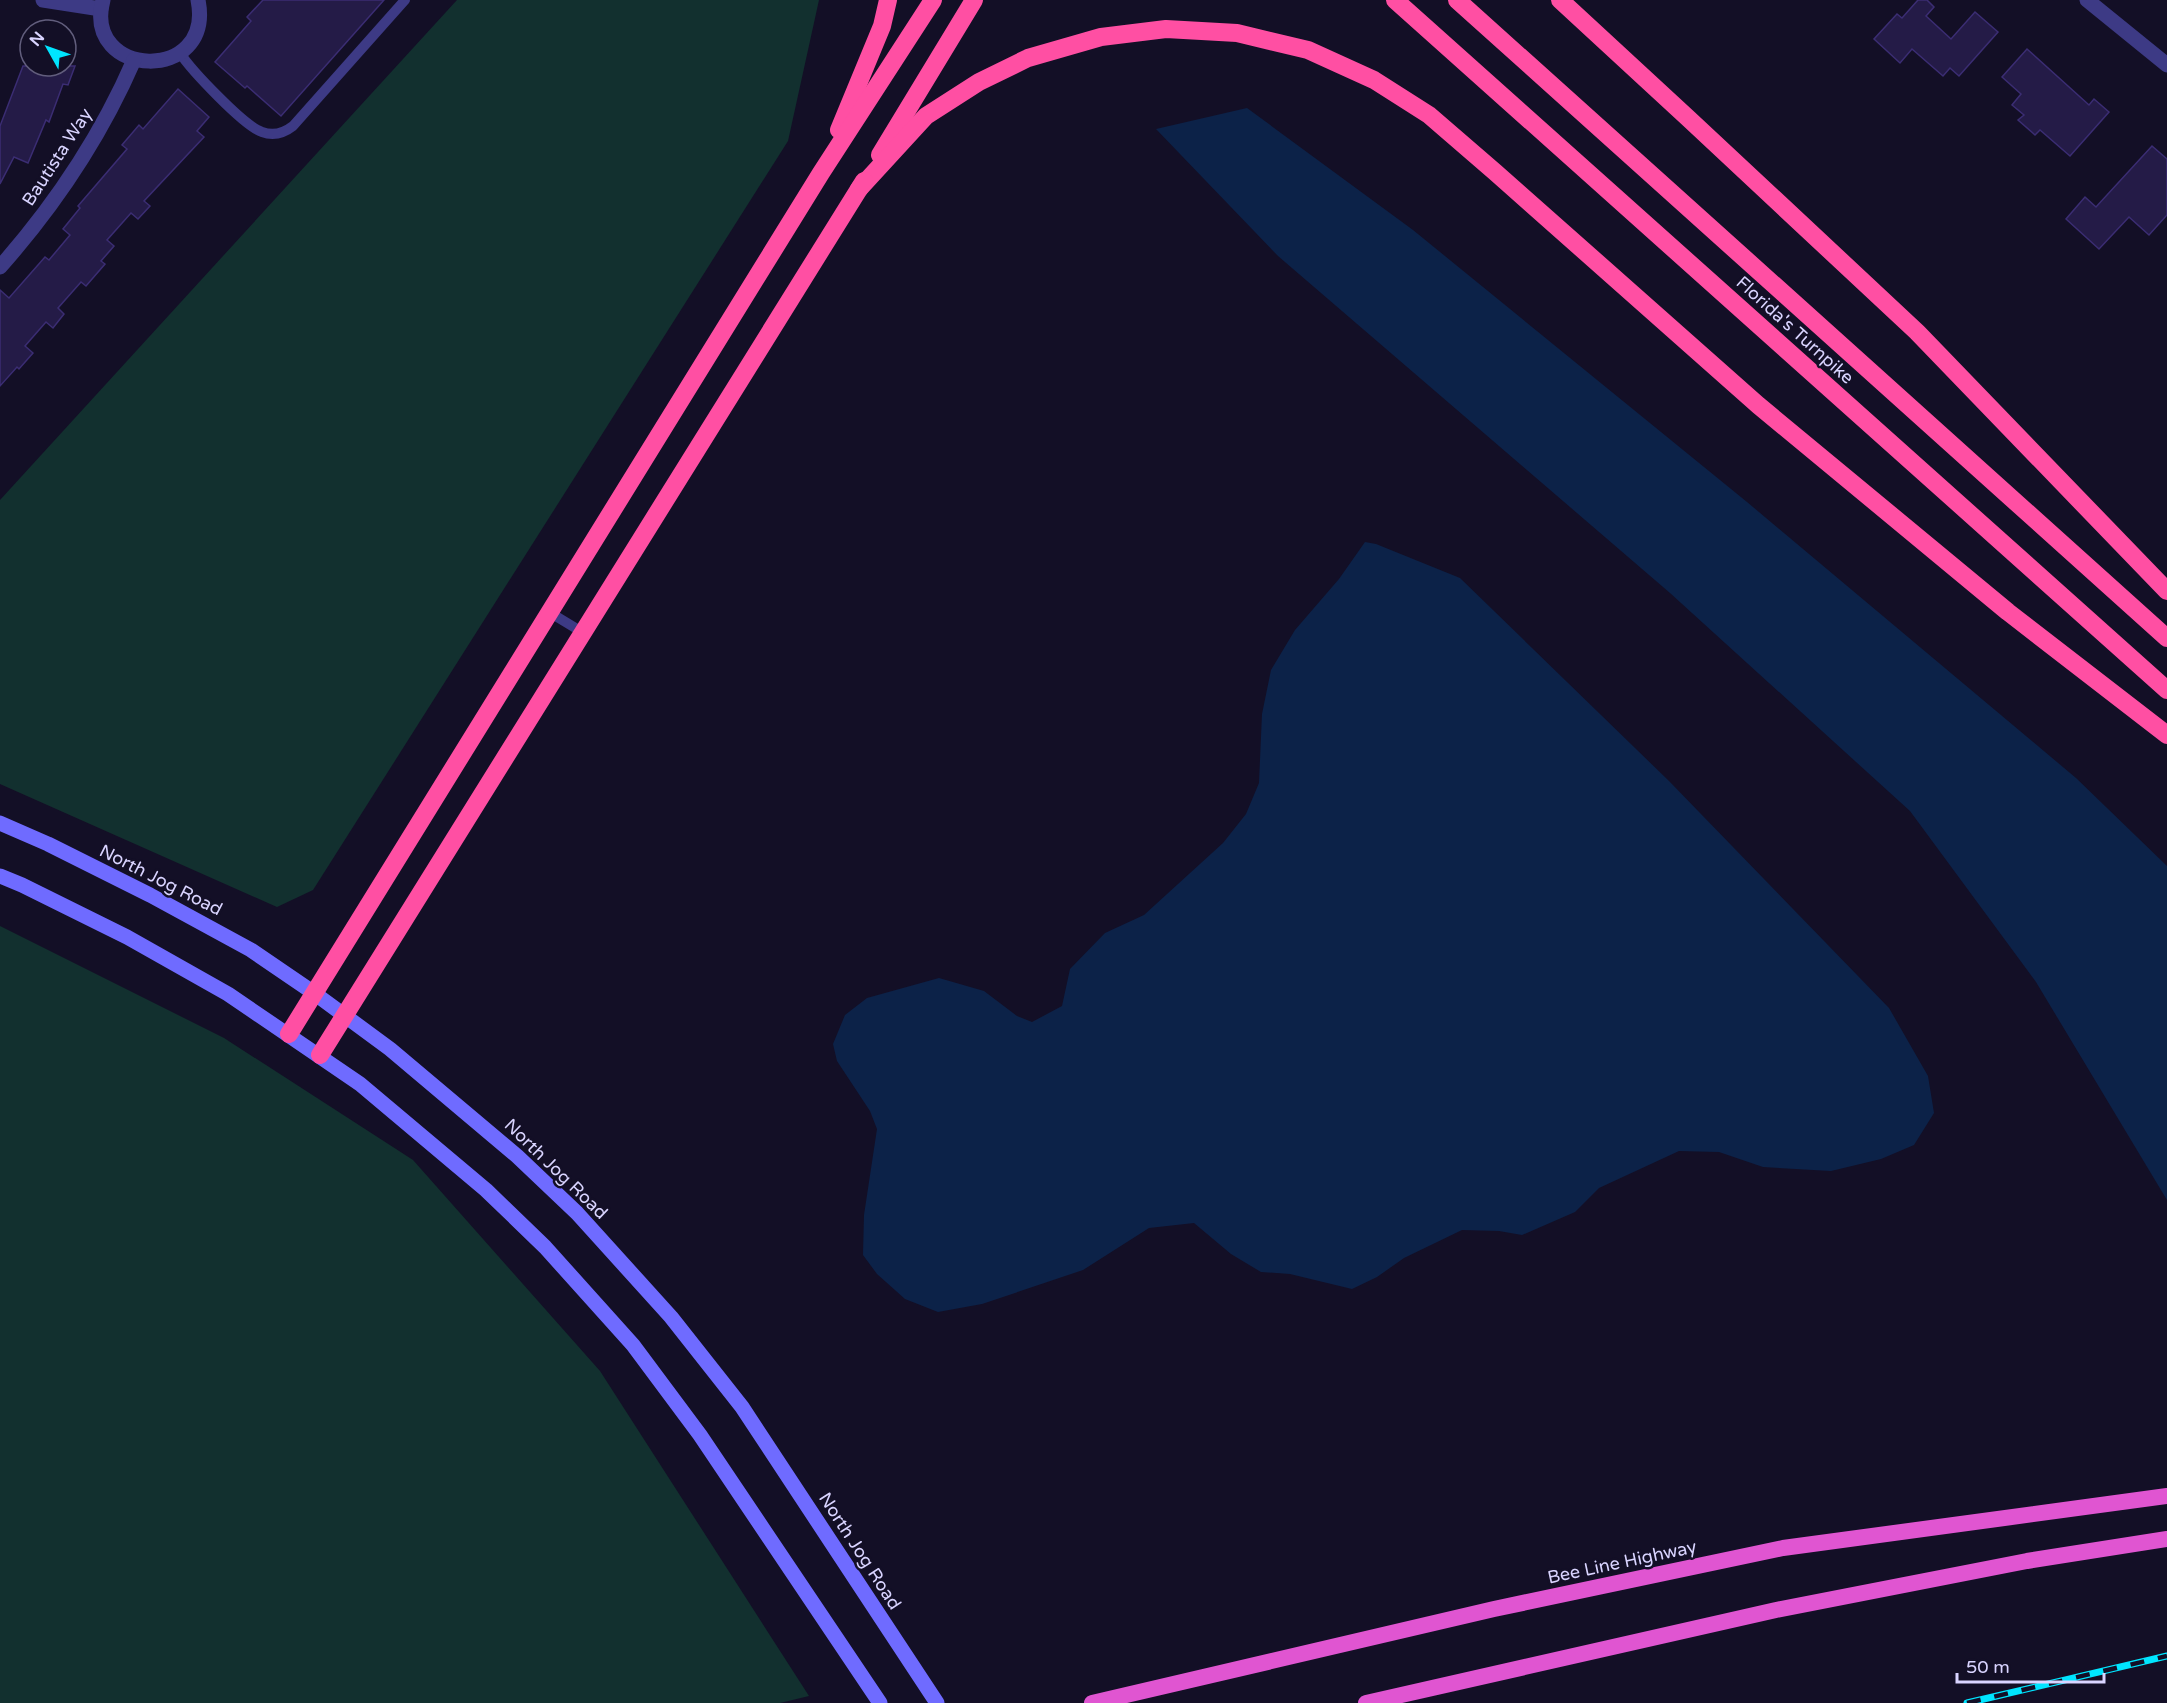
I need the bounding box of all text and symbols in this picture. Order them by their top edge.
north arrow [18,18,78,78]
text: N [25,28,49,50]
street label: Bautista Way [17,104,97,210]
street label: Florida's Turnpike [1732,271,1858,389]
street label: North Jog Road [96,840,226,920]
street label: North Jog Road [500,1114,612,1224]
street label: North Jog Road [814,1488,906,1614]
street label: Bee Line Highway [1545,1535,1699,1589]
scale bar [1957,1646,2104,1684]
text: 50 m [1966,1656,2010,1678]

